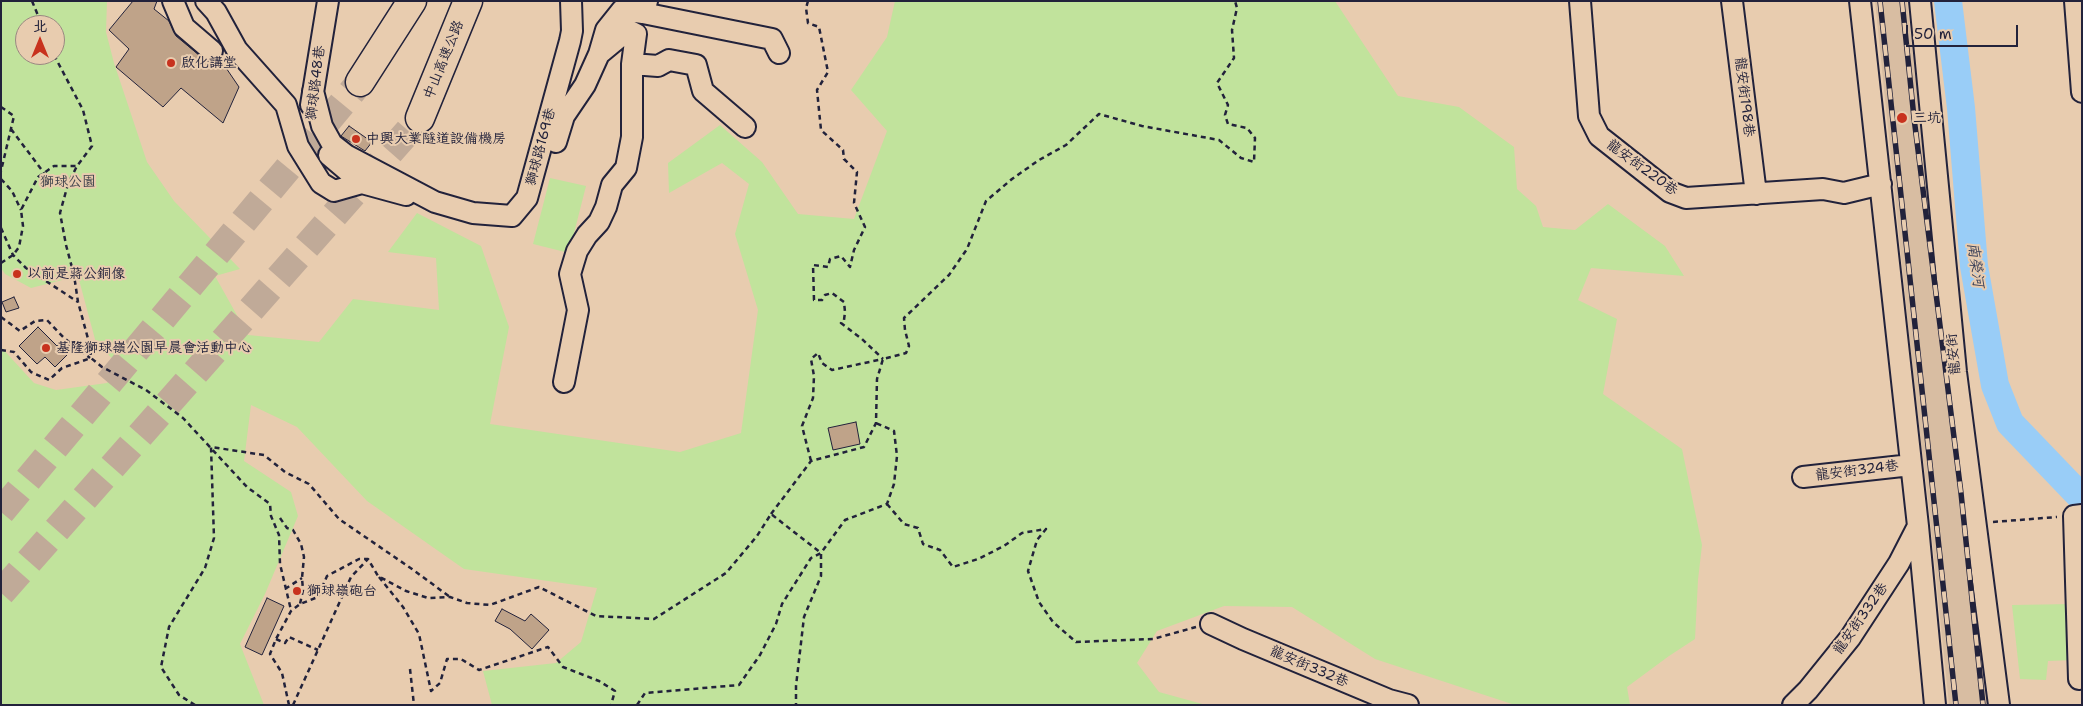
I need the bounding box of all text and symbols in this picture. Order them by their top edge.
north arrow [15,15,65,65]
scale bar [1908,15,2020,47]
text: 北 [33,17,47,35]
street label: 中山高速公路 [420,18,468,102]
text: 50 m [1914,24,1952,44]
street label: 獅球路48巷 [303,45,329,121]
place label: 啟化講堂 [181,55,237,71]
street label: 龍安街198巷 [1731,56,1757,138]
marker: 啟化講堂 [165,57,177,69]
street label: 獅球路169巷 [523,106,559,188]
place label: 三坑 [1913,110,1941,126]
marker: 三坑 [1895,111,1909,125]
place label: 中興大業隧道設備機房 [366,131,506,147]
marker: 中興大業隧道設備機房 [350,133,362,145]
street label: 龍安街220巷 [1603,136,1681,200]
park label: 獅球公園 [40,174,96,190]
water label: 南榮河 [1963,241,1987,289]
place label: 以前是蔣公銅像 [27,266,125,282]
marker: 以前是蔣公銅像 [11,268,23,280]
street label: 龍安街 [1943,332,1965,376]
place label: 基隆獅球嶺公園早晨會活動中心 [56,340,252,356]
marker: 基隆獅球嶺公園早晨會活動中心 [40,342,52,354]
street label: 龍安街324巷 [1815,458,1899,484]
street label: 龍安街332巷 [1830,580,1892,658]
place label: 獅球嶺砲台 [307,583,377,599]
marker: 獅球嶺砲台 [291,585,303,597]
street label: 龍安街332巷 [1267,643,1351,691]

